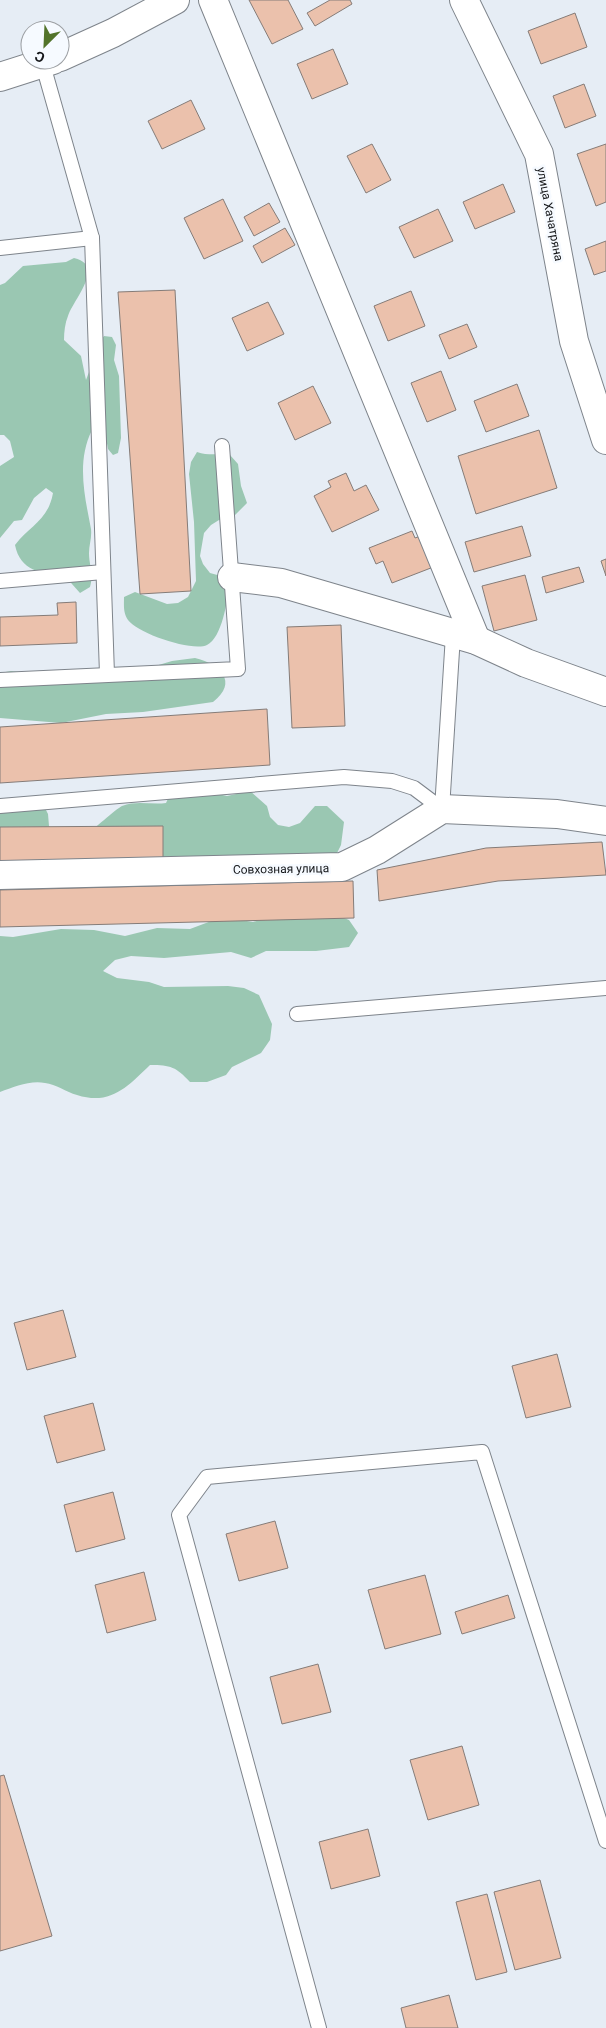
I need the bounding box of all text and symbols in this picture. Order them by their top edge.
north arrow [20,20,70,70]
text: С [32,48,47,66]
street label: улица Хачатряна [534,166,566,262]
street label: Совхозная улица [233,861,329,877]

